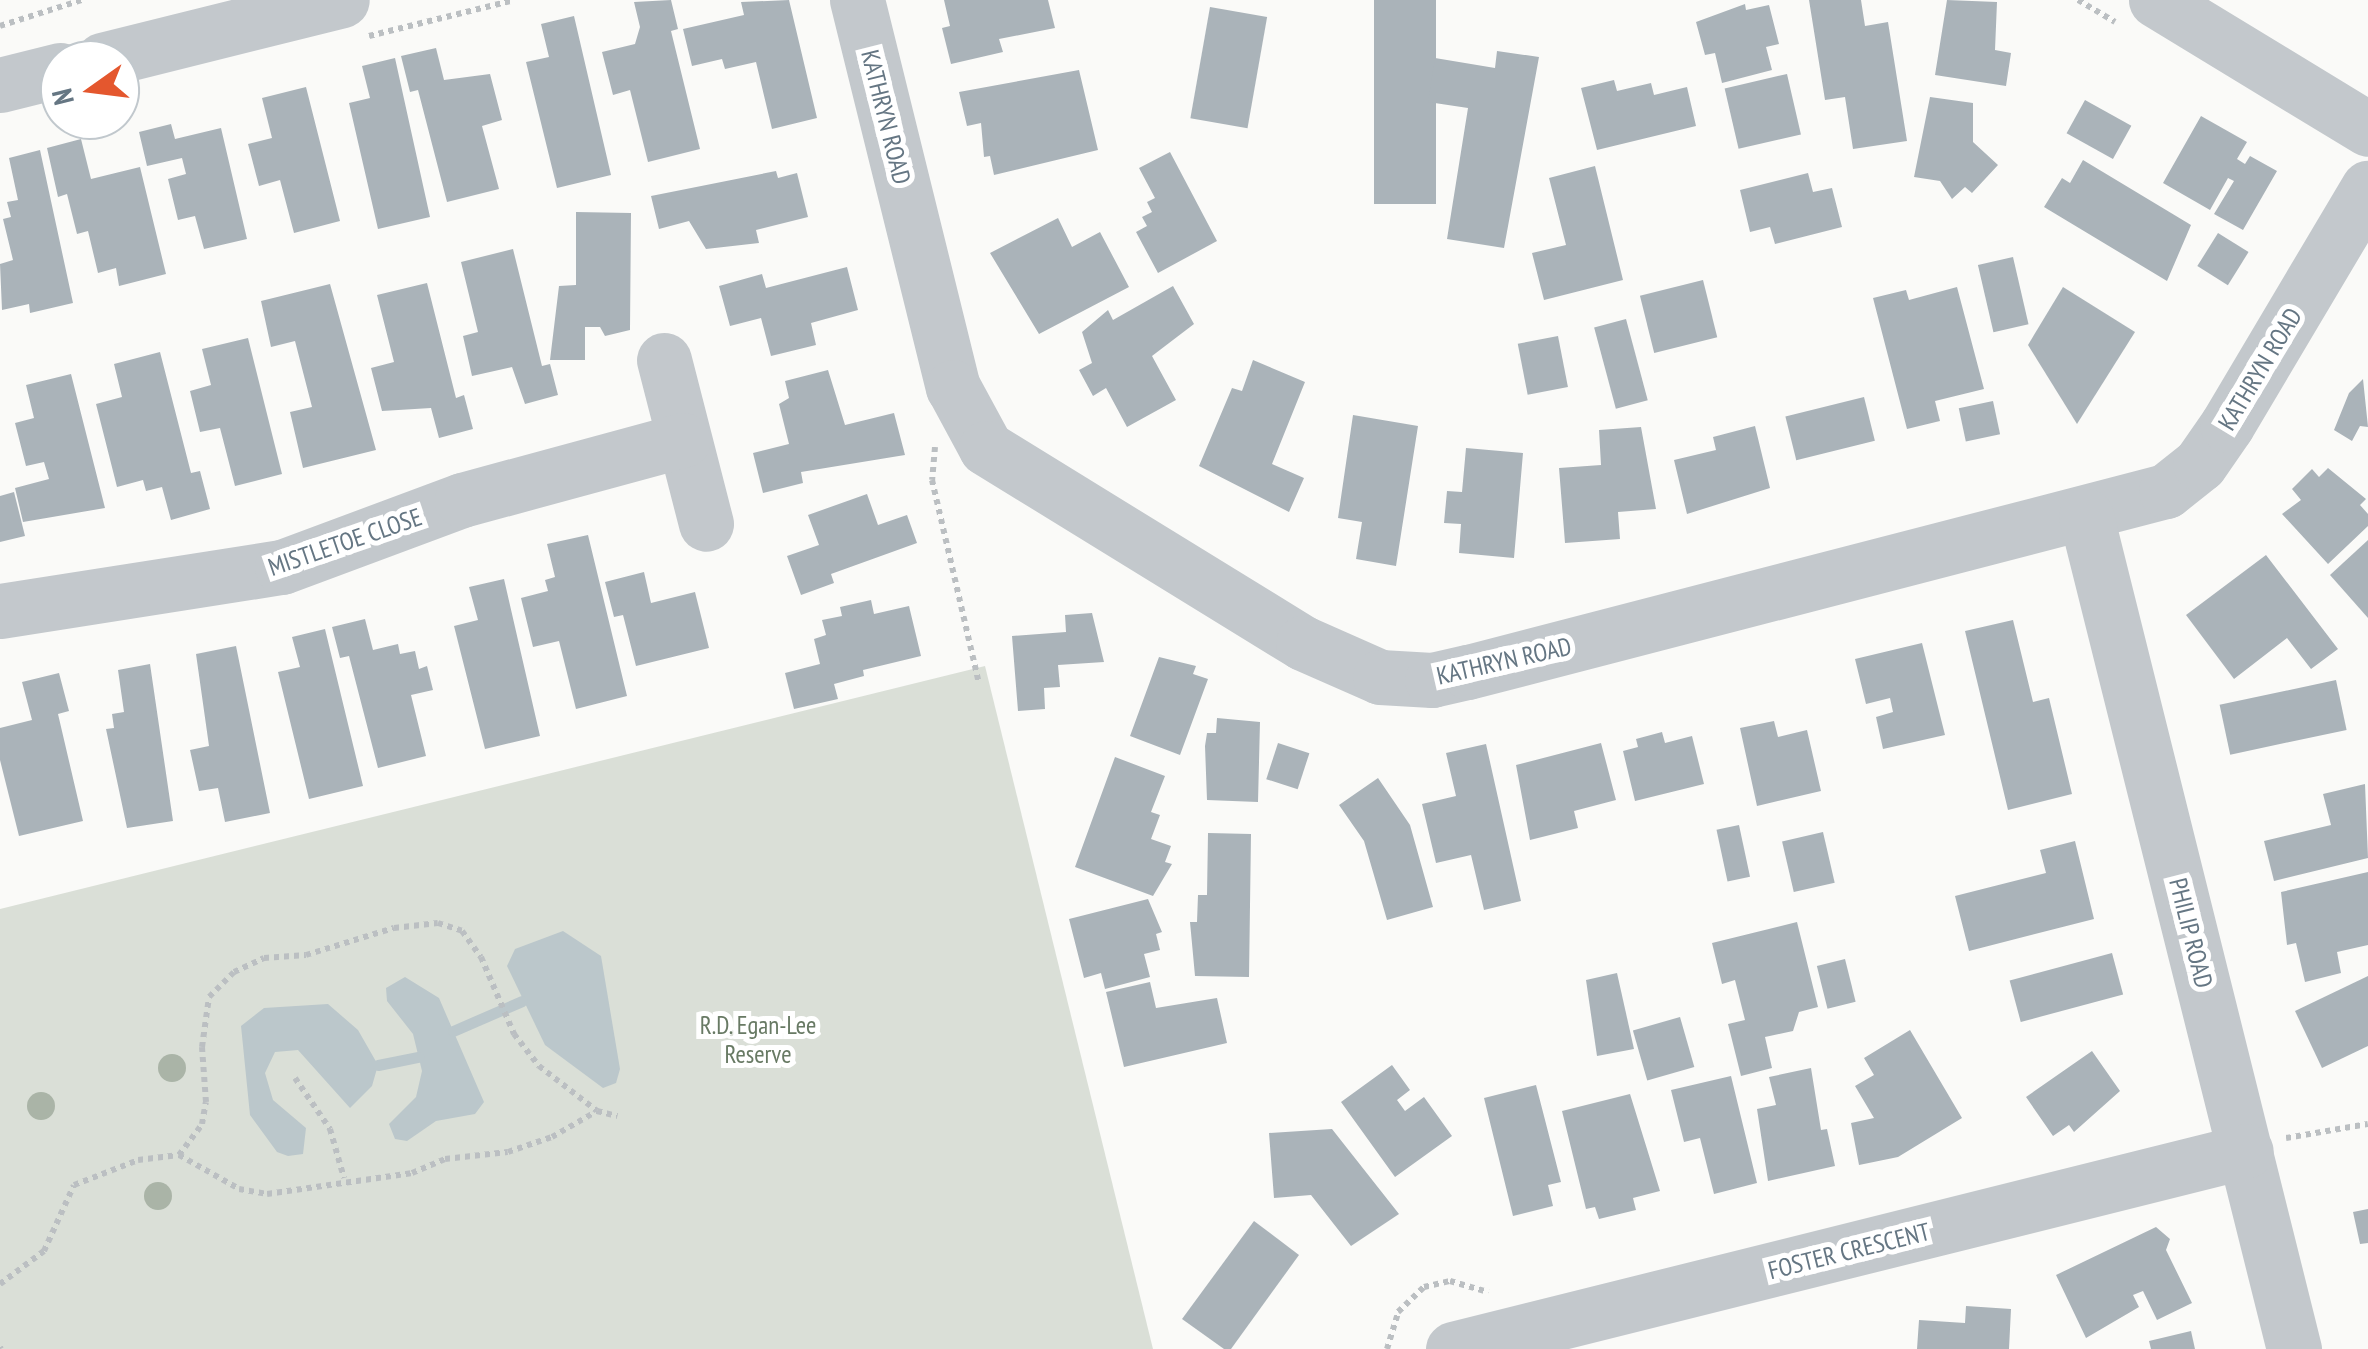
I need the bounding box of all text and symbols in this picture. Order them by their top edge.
north arrow [40,40,140,140]
street label: KATHRYN ROAD [855,47,917,187]
text: N [43,85,82,109]
street label: KATHRYN ROAD [2212,302,2308,436]
street label: MISTLETOE CLOSE [264,502,426,582]
street label: KATHRYN ROAD [1434,631,1574,691]
street label: PHILIP ROAD [2163,875,2219,991]
park label: R.D. Egan-Lee Reserve [699,1011,817,1070]
street label: FOSTER CRESCENT [1765,1216,1933,1286]

